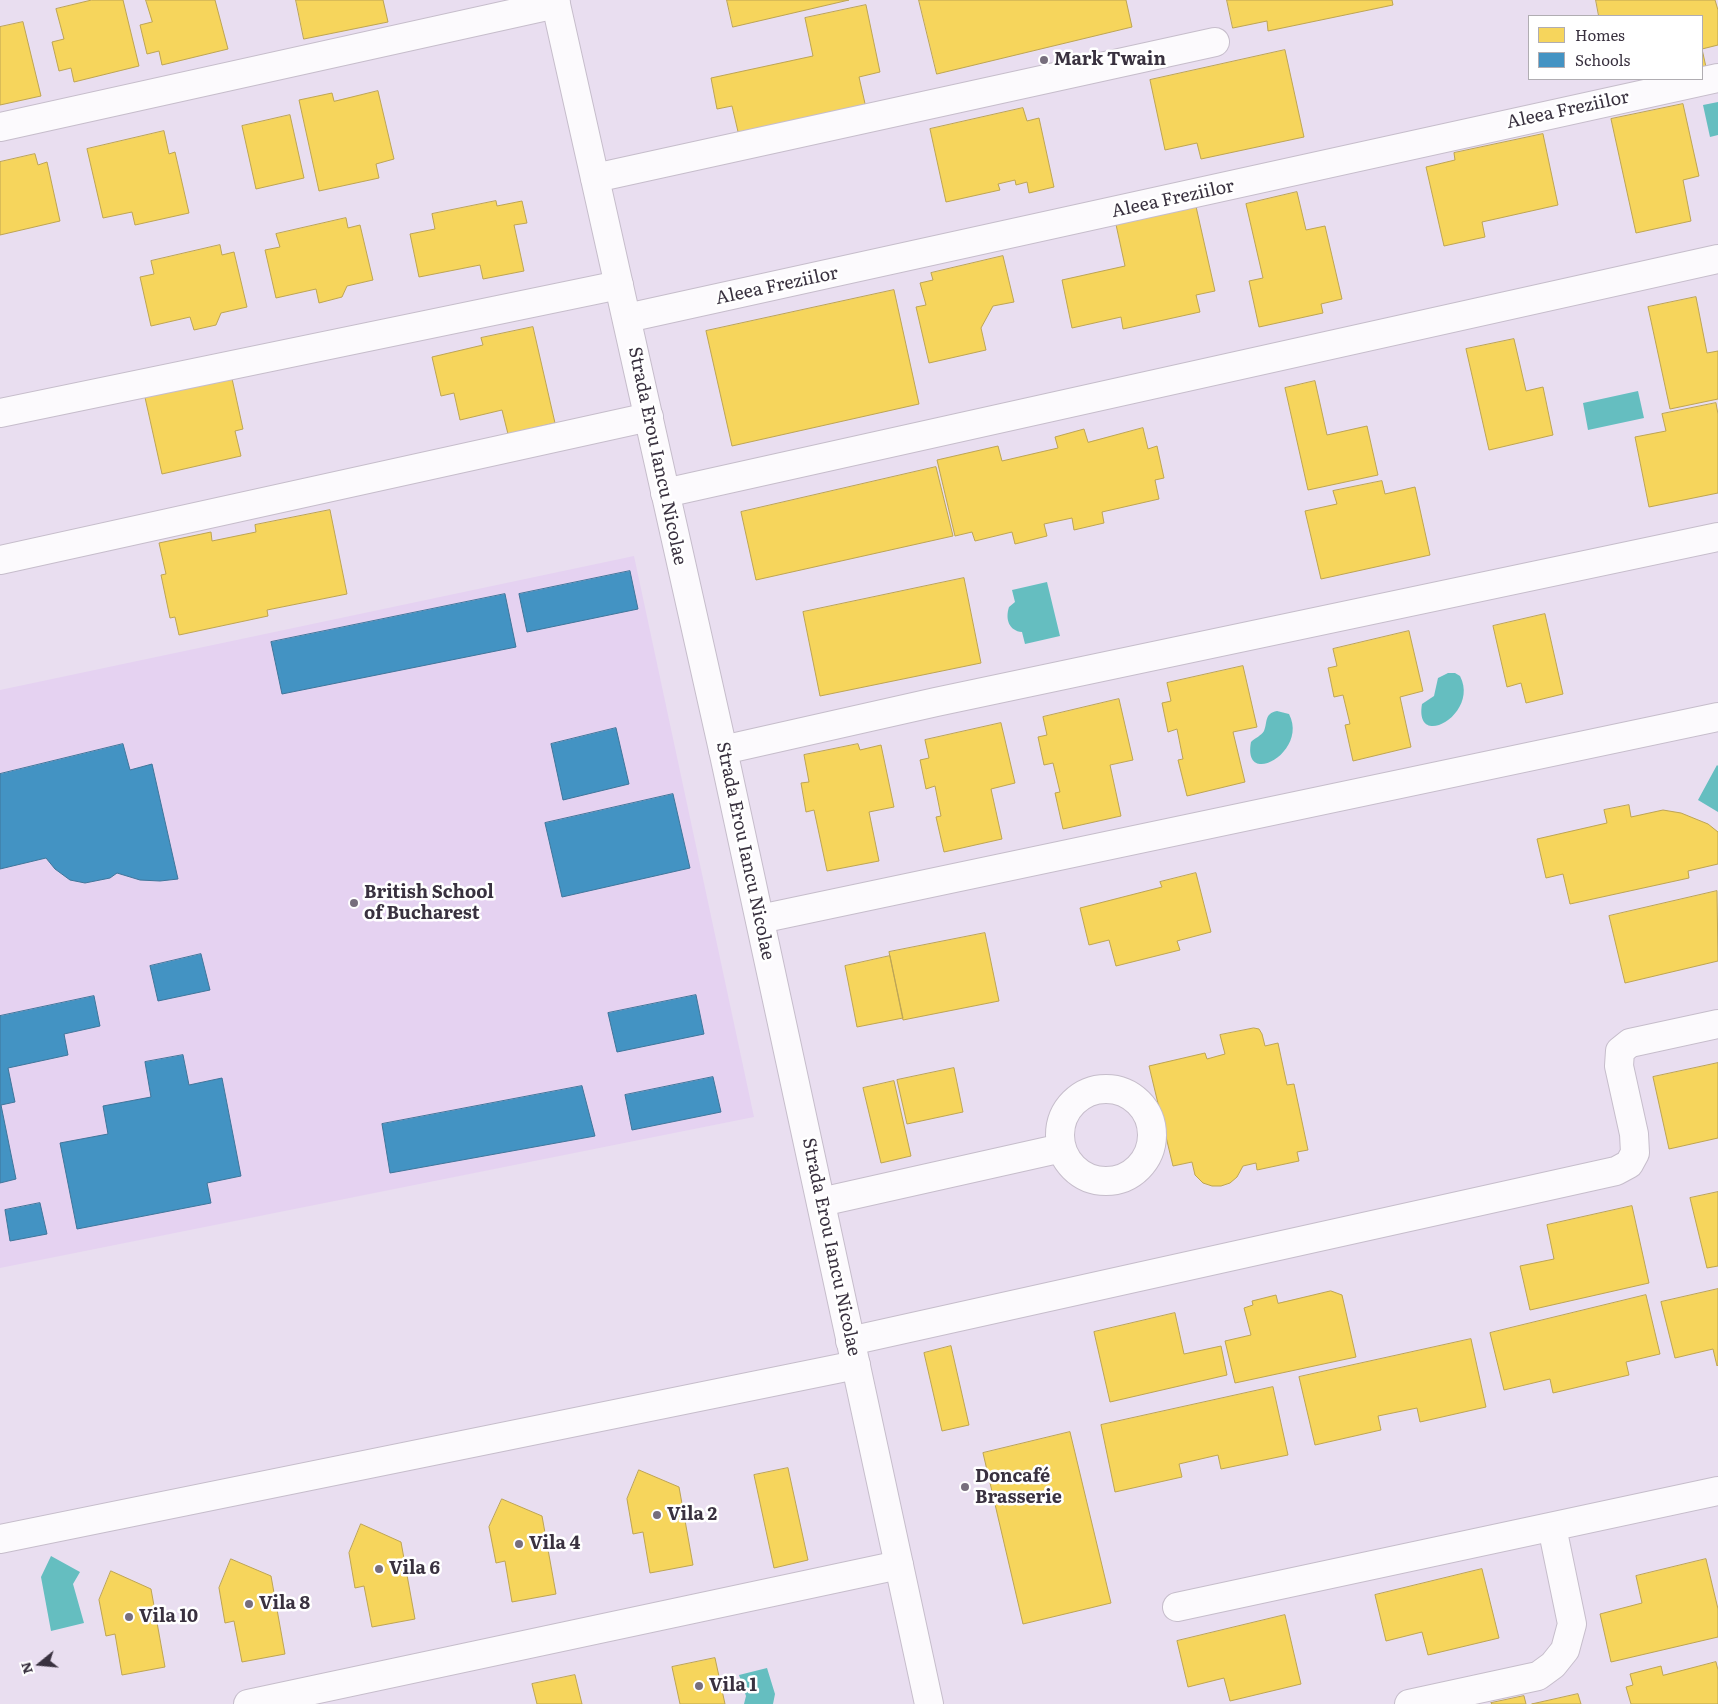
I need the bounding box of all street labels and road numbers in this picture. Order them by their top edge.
street label: Aleea Freziilor [1505,86,1631,134]
street label: Aleea Freziilor [1110,175,1236,223]
street label: Aleea Freziilor [714,262,840,310]
street label: Strada Erou Iancu Nicolae [623,345,691,567]
street label: Strada Erou Iancu Nicolae [711,740,779,962]
street label: Strada Erou Iancu Nicolae [797,1136,865,1358]

